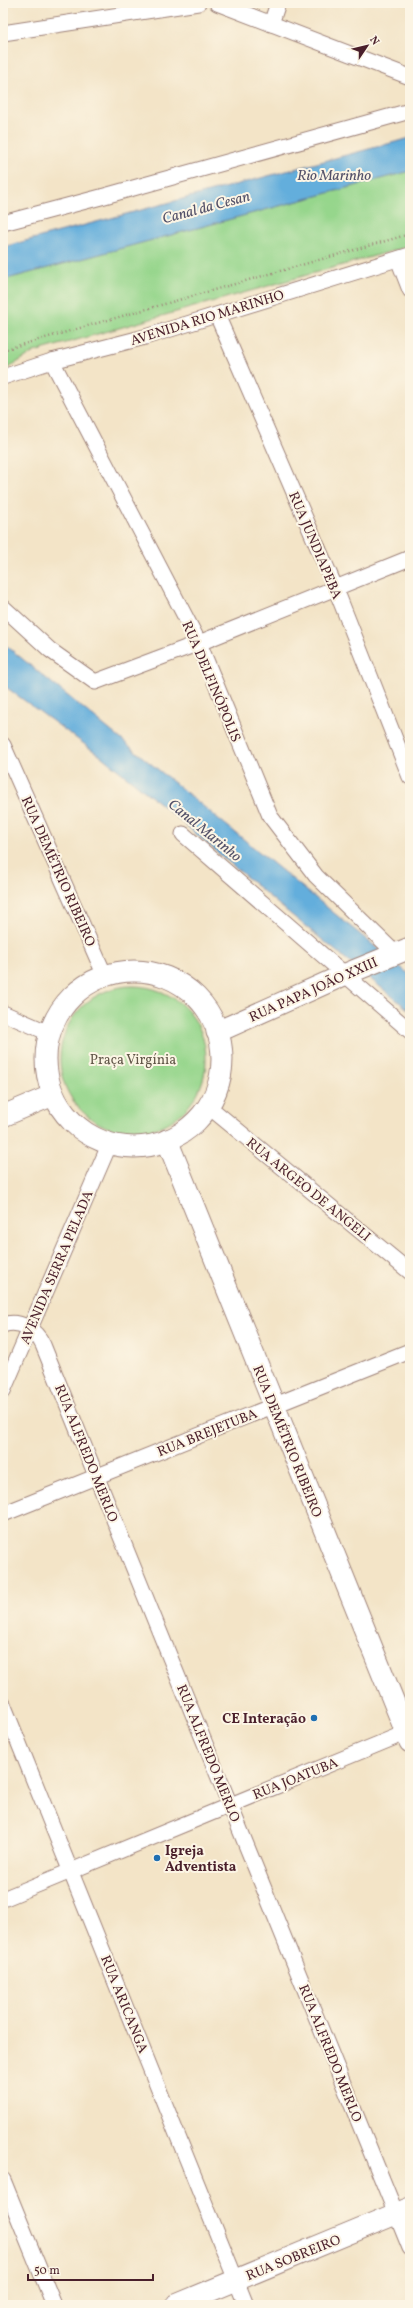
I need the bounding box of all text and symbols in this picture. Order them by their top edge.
north arrow [347,26,387,66]
text: N [366,34,382,49]
water label: Rio Marinho [297,166,371,187]
water label: Canal da Cesan [160,187,253,230]
street label: AVENIDA RIO MARINHO [128,286,287,351]
street label: RUA JUNDIAPEBA [283,489,346,602]
street label: RUA DELFINÓPOLIS [176,618,246,745]
street label: RUA DEMÉTRIO RIBEIRO [16,793,99,950]
water label: Canal Marinho [163,795,246,868]
street label: RUA PAPA JOÃO XXIII [246,953,381,1027]
park label: Praça Virgínia [90,1051,176,1070]
street label: RUA ARGEO DE ANGELI [242,1134,374,1246]
street label: AVENIDA SERRA PELADA [16,1187,99,1348]
street label: RUA DEMÉTRIO RIBEIRO [247,1363,326,1521]
street label: RUA ALFREDO MERLO [49,1382,122,1525]
street label: RUA BREJETUBA [155,1405,261,1462]
street label: RUA ALFREDO MERLO [171,1682,244,1825]
place label: CE Interação [222,1710,306,1729]
marker: CE Interação [309,1713,319,1723]
street label: RUA JOATUBA [250,1754,341,1805]
place label: Igreja Adventista [165,1842,237,1877]
marker: Igreja Adventista [152,1853,162,1863]
street label: RUA ARICANGA [95,1953,152,2057]
street label: RUA ALFREDO MERLO [293,1982,366,2125]
street label: RUA SOBREIRO [243,2231,344,2286]
scale bar [28,2256,153,2282]
text: 50 m [34,2263,60,2279]

